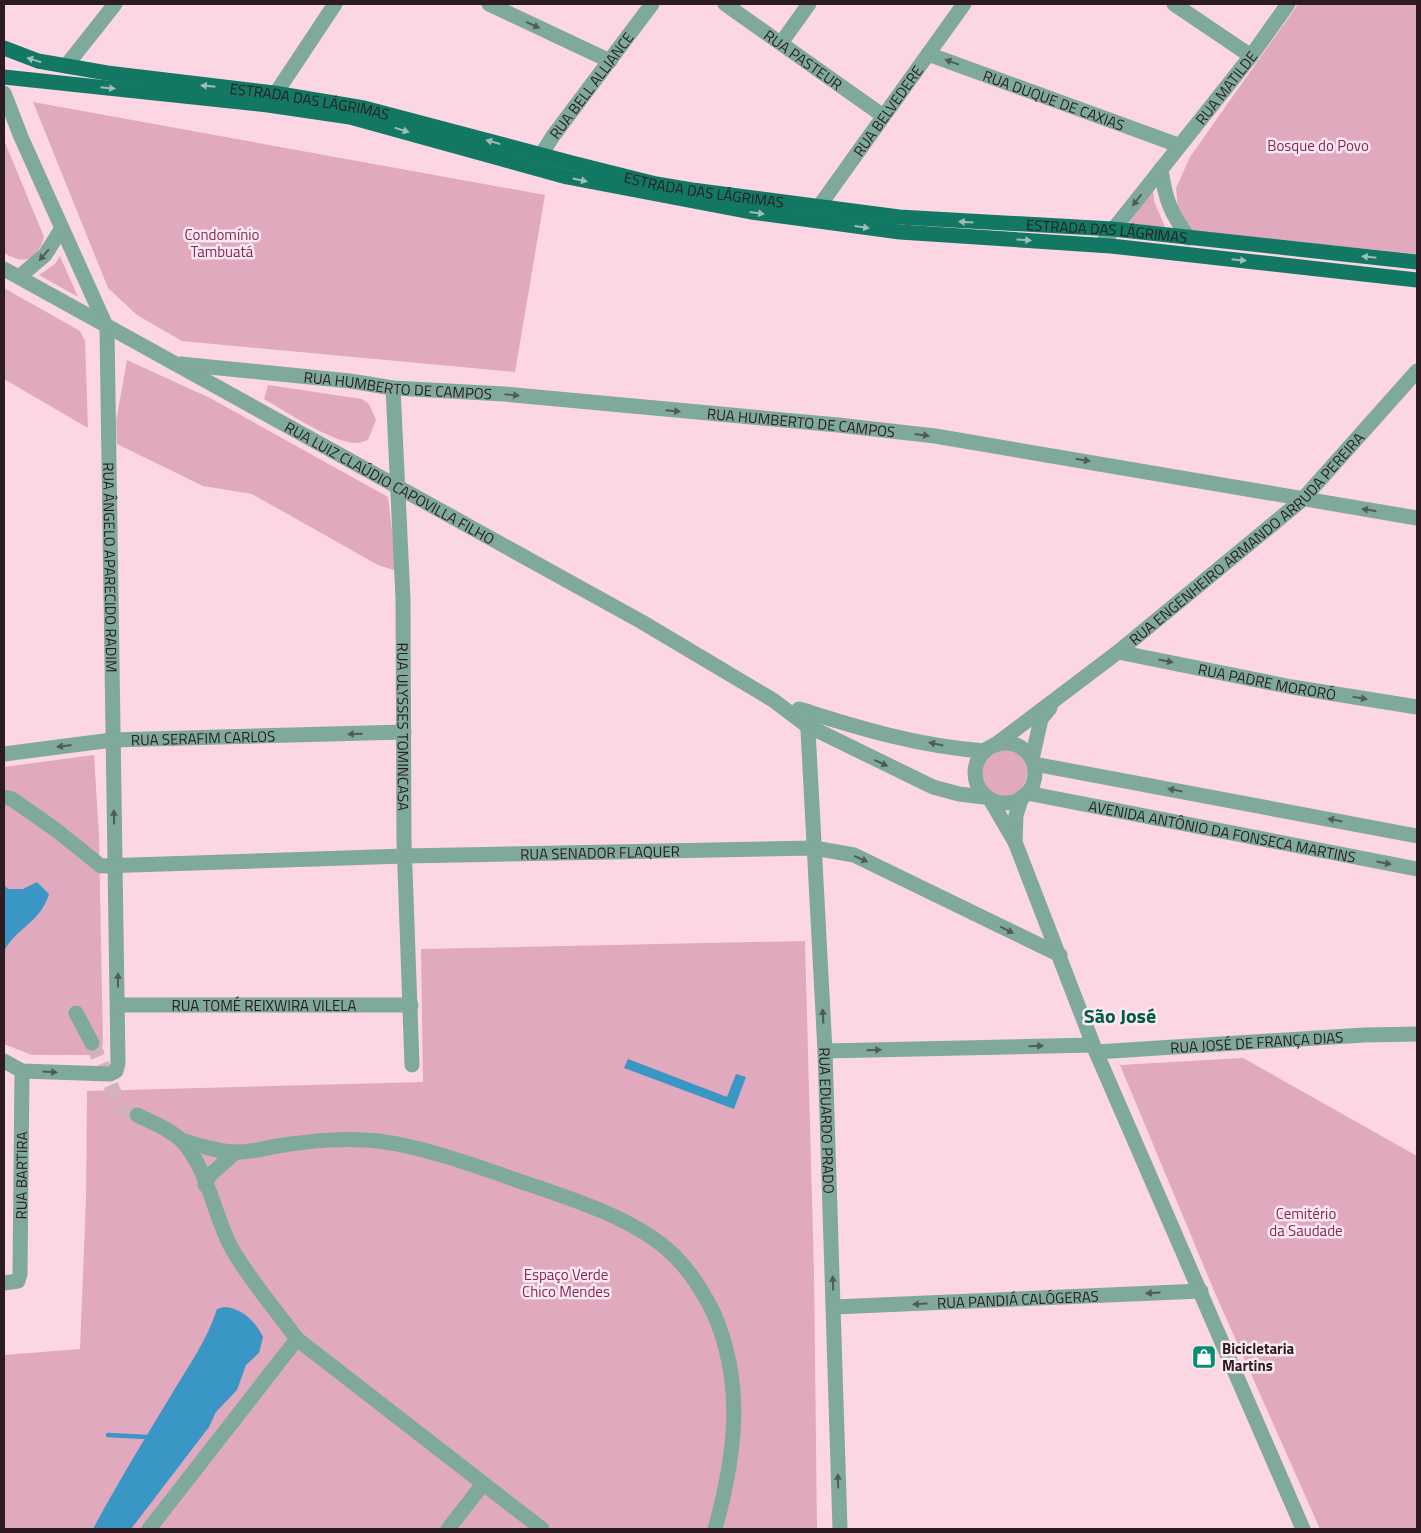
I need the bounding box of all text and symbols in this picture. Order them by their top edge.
one-way arrow [526,21,540,29]
street label: RUA PASTEUR [759,24,847,95]
street label: RUA BELL ALLIANCE [543,27,639,144]
street label: RUA MATILDE [1189,46,1263,129]
one-way arrow [27,55,42,63]
one-way arrow [944,58,959,66]
street label: RUA BELVEDERE [847,60,928,161]
street label: RUA DUQUE DE CAXIAS [980,64,1128,136]
street label: ESTRADA DAS LÁGRIMAS [228,76,392,126]
one-way arrow [200,82,216,90]
one-way arrow [100,84,116,92]
one-way arrow [395,127,410,135]
park label: Bosque do Povo [1267,134,1369,157]
one-way arrow [486,138,501,146]
street label: ESTRADA DAS LÁGRIMAS [622,165,785,213]
one-way arrow [573,176,588,184]
one-way arrow [1132,193,1142,206]
one-way arrow [749,209,765,217]
street label: ESTRADA DAS LÁGRIMAS [1025,213,1188,248]
one-way arrow [958,218,974,226]
park label: Condomínio Tambuatá [185,223,260,263]
one-way arrow [855,223,871,231]
one-way arrow [1016,237,1032,245]
one-way arrow [38,249,50,261]
one-way arrow [1360,253,1376,261]
one-way arrow [1231,256,1247,264]
street label: RUA HUMBERTO DE CAMPOS [303,365,493,405]
one-way arrow [504,391,520,399]
street label: RUA HUMBERTO DE CAMPOS [706,401,896,443]
one-way arrow [665,408,681,416]
street label: RUA LUIZ CLAÚDIO CAPOVILLA FILHO [281,415,499,550]
street label: RUA ENGENHEIRO ARMANDO ARRUDA PEREIRA [1124,427,1369,650]
one-way arrow [914,431,930,439]
one-way arrow [1075,456,1091,464]
street label: RUA ÂNGELO APARECIDO RADIM [98,462,124,673]
one-way arrow [1361,506,1377,514]
street label: RUA ULYSSES TOMINCASA [392,643,415,811]
one-way arrow [1158,657,1174,665]
street label: RUA PADRE MORORÓ [1196,657,1338,705]
one-way arrow [1352,694,1368,702]
street label: RUA SERAFIM CARLOS [131,724,276,751]
one-way arrow [347,730,363,738]
one-way arrow [929,740,944,748]
one-way arrow [56,742,72,750]
one-way arrow [874,759,888,767]
one-way arrow [1167,786,1183,794]
street label: AVENIDA ANTÔNIO DA FONSECA MARTINS [1087,794,1358,868]
one-way arrow [110,809,118,825]
one-way arrow [1327,816,1343,824]
street label: RUA SENADOR FLAQUER [520,839,680,865]
one-way arrow [854,855,868,863]
one-way arrow [1376,859,1392,867]
one-way arrow [1000,926,1014,934]
one-way arrow [114,971,122,987]
street label: RUA TOMÉ REIXWIRA VILELA [172,994,356,1017]
district label: São José [1084,1000,1156,1031]
one-way arrow [819,1008,827,1024]
street label: RUA JOSÉ DE FRANÇA DIAS [1169,1025,1344,1059]
one-way arrow [1028,1042,1044,1050]
one-way arrow [866,1046,882,1054]
street label: RUA EDUARDO PRADO [813,1047,841,1194]
one-way arrow [43,1068,59,1076]
street label: RUA BARTIRA [9,1131,33,1219]
park label: Cemitério da Saudade [1269,1202,1343,1242]
park label: Espaço Verde Chico Mendes [522,1263,610,1303]
one-way arrow [829,1275,837,1291]
street label: RUA PANDIÁ CALÓGERAS [936,1284,1099,1314]
one-way arrow [1144,1289,1160,1297]
one-way arrow [912,1300,928,1308]
place label: Bicicletaria Martins [1222,1337,1295,1377]
shop icon: Bicicletaria Martins [1191,1344,1217,1370]
one-way arrow [834,1472,842,1488]

